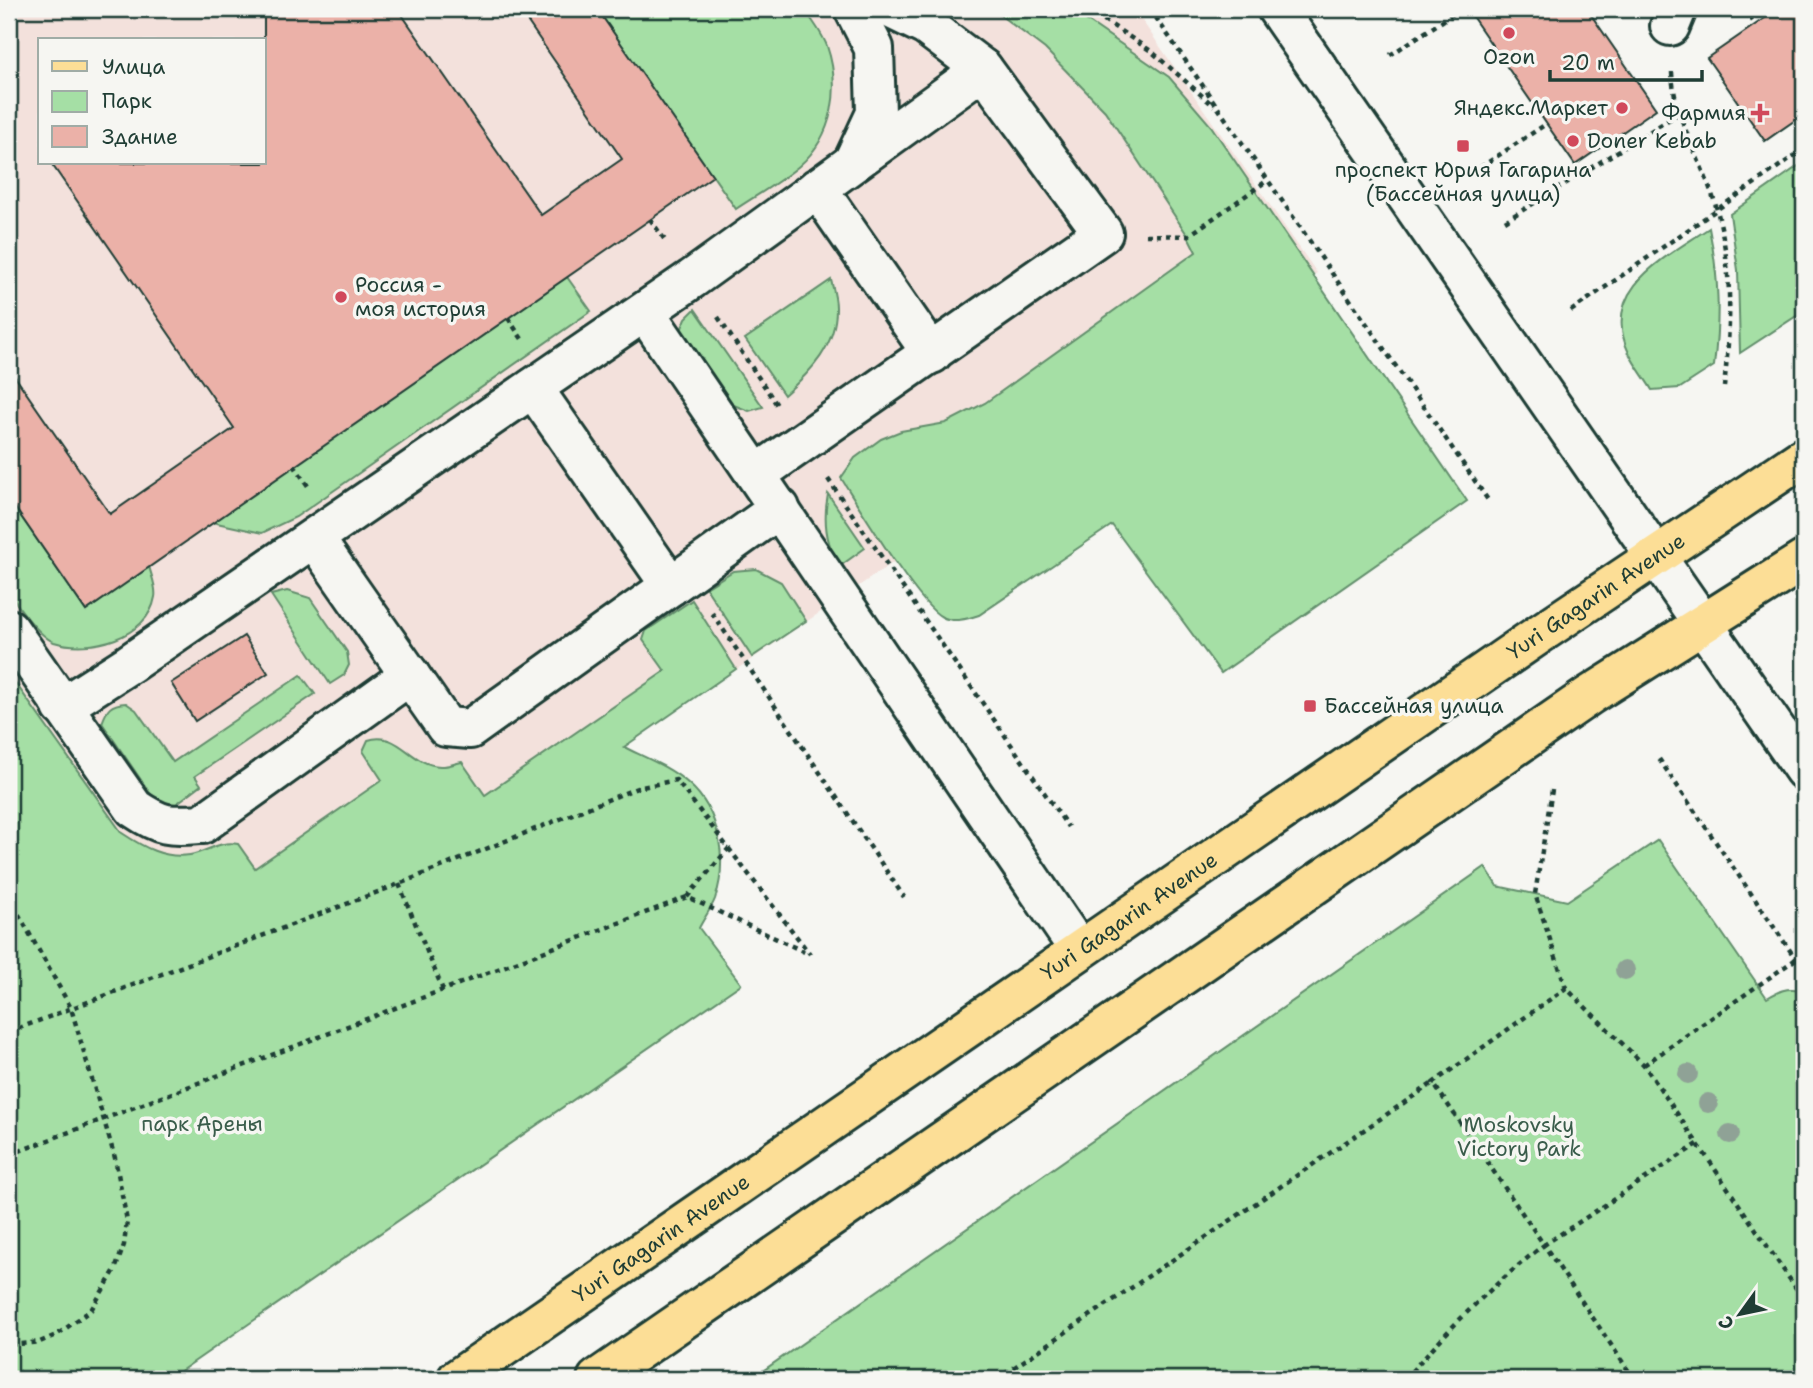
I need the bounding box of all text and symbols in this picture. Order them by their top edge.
marker: Ozon [1501,25,1517,41]
legend [38,38,266,164]
scale bar [1550,38,1703,82]
place label: Ozon [1483,43,1535,71]
text: 20 m [1561,49,1615,77]
text: Улица [102,53,165,81]
text: Парк [102,87,152,115]
place label: Яндекс.Маркет [1454,94,1608,122]
place label: Фармия [1661,99,1746,127]
marker: Яндекс.Маркет [1614,100,1630,116]
marker: Фармия [1752,105,1768,121]
text: Здание [102,123,178,151]
place label: Doner Kebab [1587,127,1717,155]
marker: Doner Kebab [1565,133,1581,149]
marker: проспект Юрия Гагарина (Бассейная улица) [1455,138,1471,154]
place label: проспект Юрия Гагарина (Бассейная улица) [1335,156,1591,208]
place label: Россия - моя история [355,271,486,323]
marker: Россия - моя история [333,289,349,305]
street label: Yuri Gagarin Avenue [1502,527,1690,666]
place label: Бассейная улица [1324,692,1504,720]
marker: Бассейная улица [1302,698,1318,714]
street label: Yuri Gagarin Avenue [1035,846,1223,987]
park label: парк Арены [141,1110,263,1138]
park label: Moskovsky Victory Park [1457,1111,1581,1163]
street label: Yuri Gagarin Avenue [567,1168,755,1309]
north arrow [1704,1280,1774,1350]
text: С [1713,1311,1740,1335]

